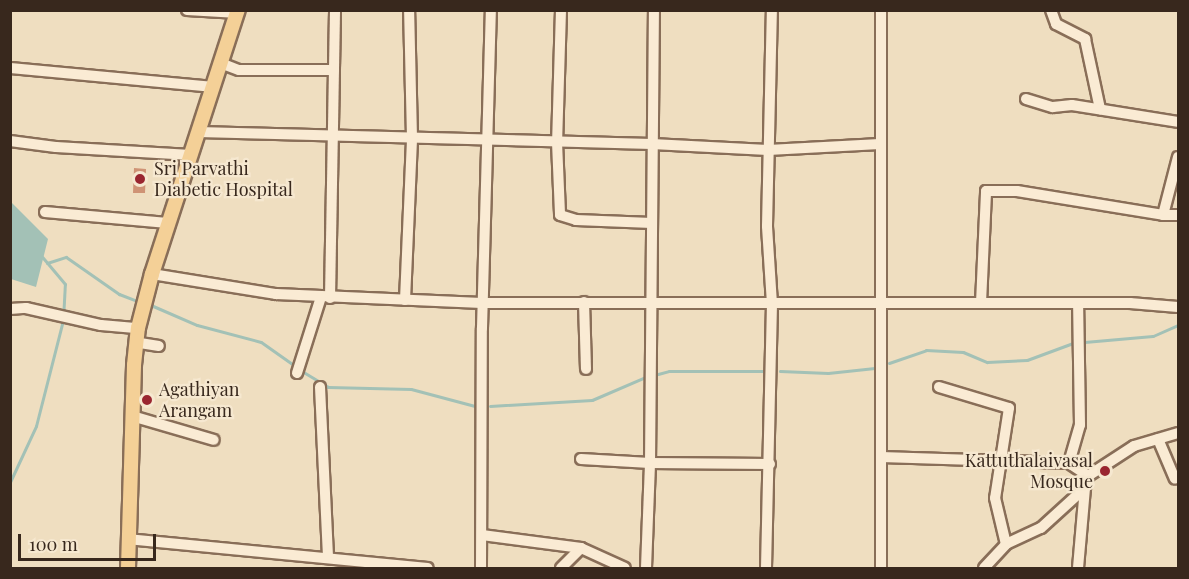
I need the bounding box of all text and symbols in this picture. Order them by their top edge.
place label: Sri Parvathi Diabetic Hospital [154,158,293,201]
marker: Sri Parvathi Diabetic Hospital [131,170,149,188]
place label: Agathiyan Arangam [159,379,240,422]
marker: Agathiyan Arangam [140,393,154,407]
place label: Kattuthalaivasal Mosque [965,450,1093,492]
marker: Kattuthalaivasal Mosque [1098,464,1112,478]
scale bar [21,522,159,560]
text: 100 m [29,532,78,556]

